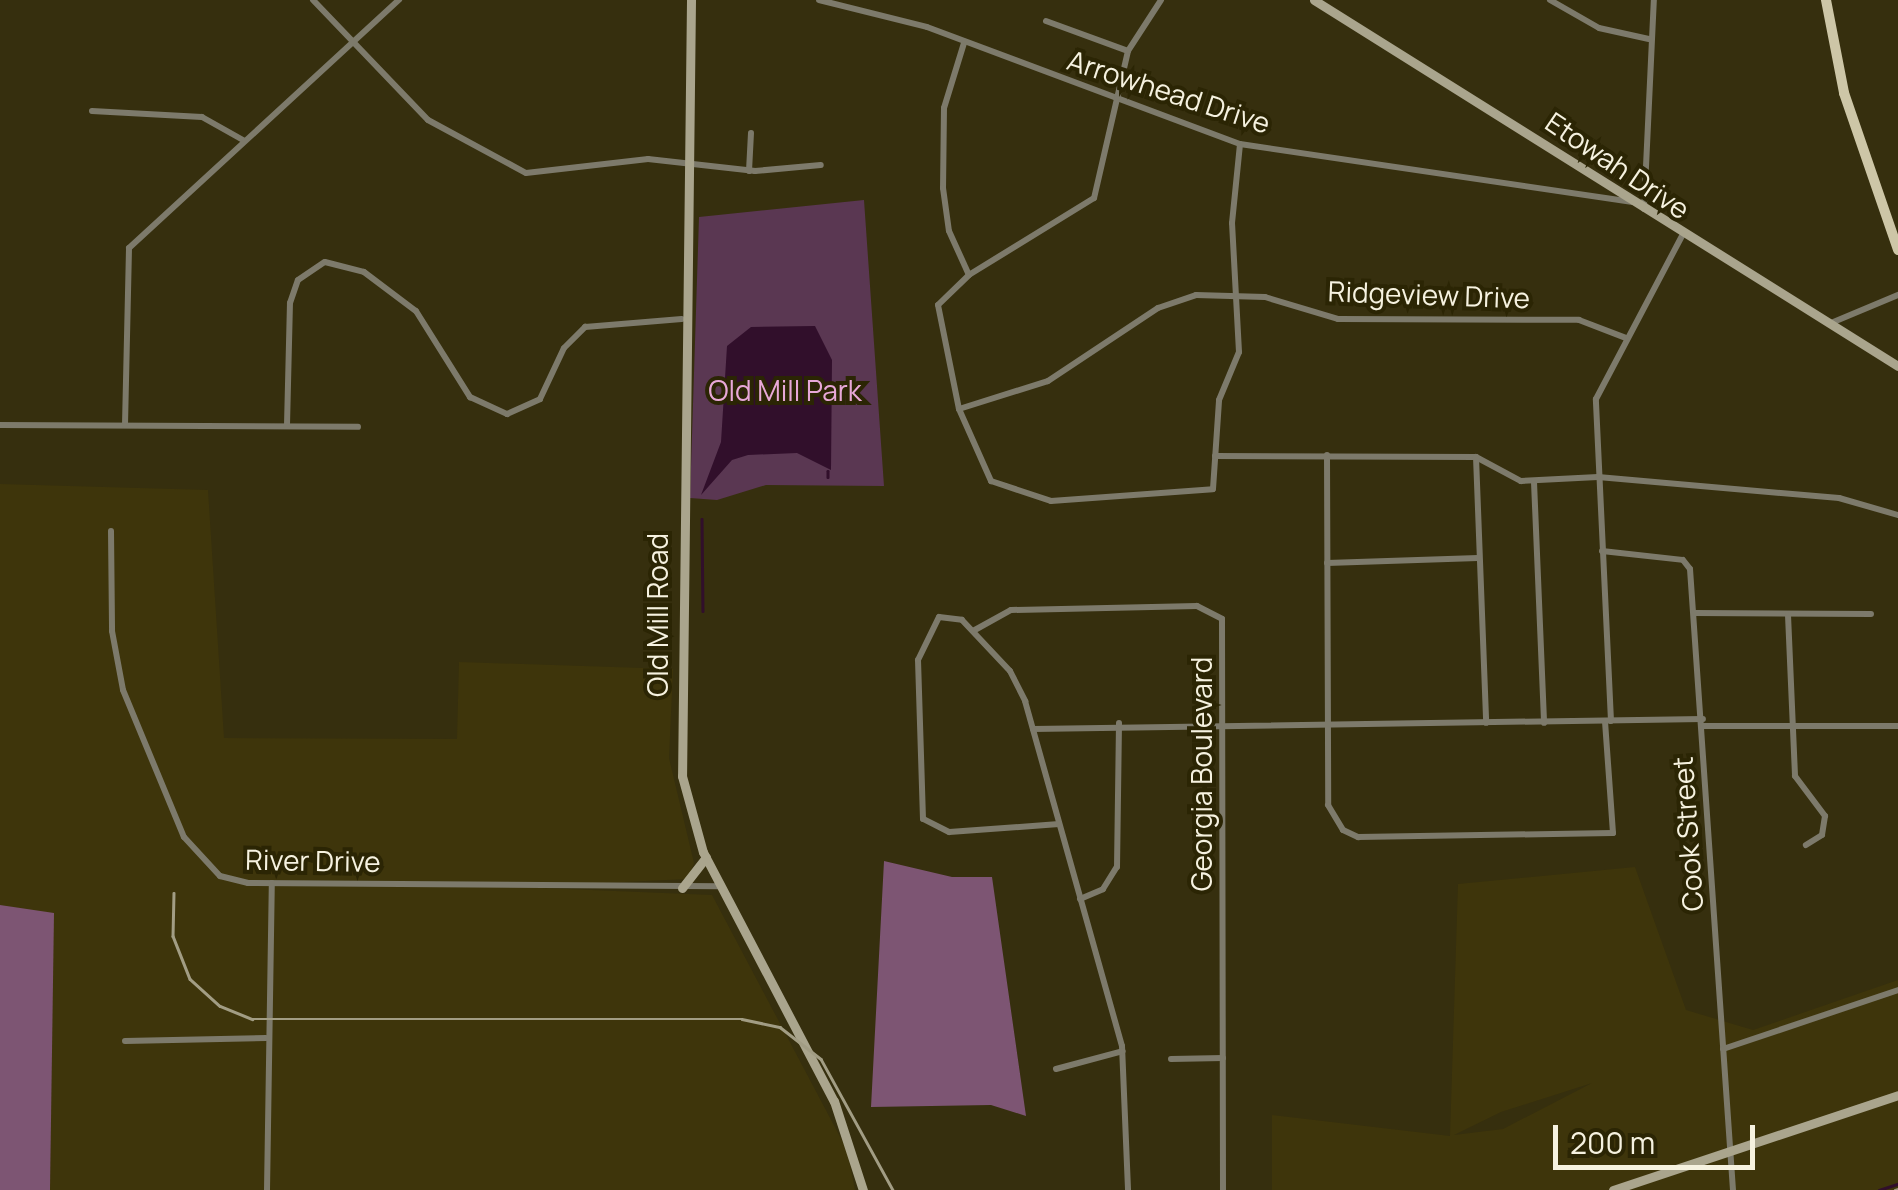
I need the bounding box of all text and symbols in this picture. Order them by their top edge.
street label: Arrowhead Drive [1063,42,1275,140]
street label: Etowah Drive [1540,105,1696,225]
street label: Ridgeview Drive [1327,274,1531,314]
park label: Old Mill Park [708,373,862,407]
street label: Old Mill Road [640,533,674,697]
street label: Georgia Boulevard [1184,657,1218,891]
street label: Cook Street [1665,756,1709,912]
street label: River Drive [245,842,381,878]
scale bar [1558,1105,1760,1167]
text: 200 m [1570,1122,1655,1163]

